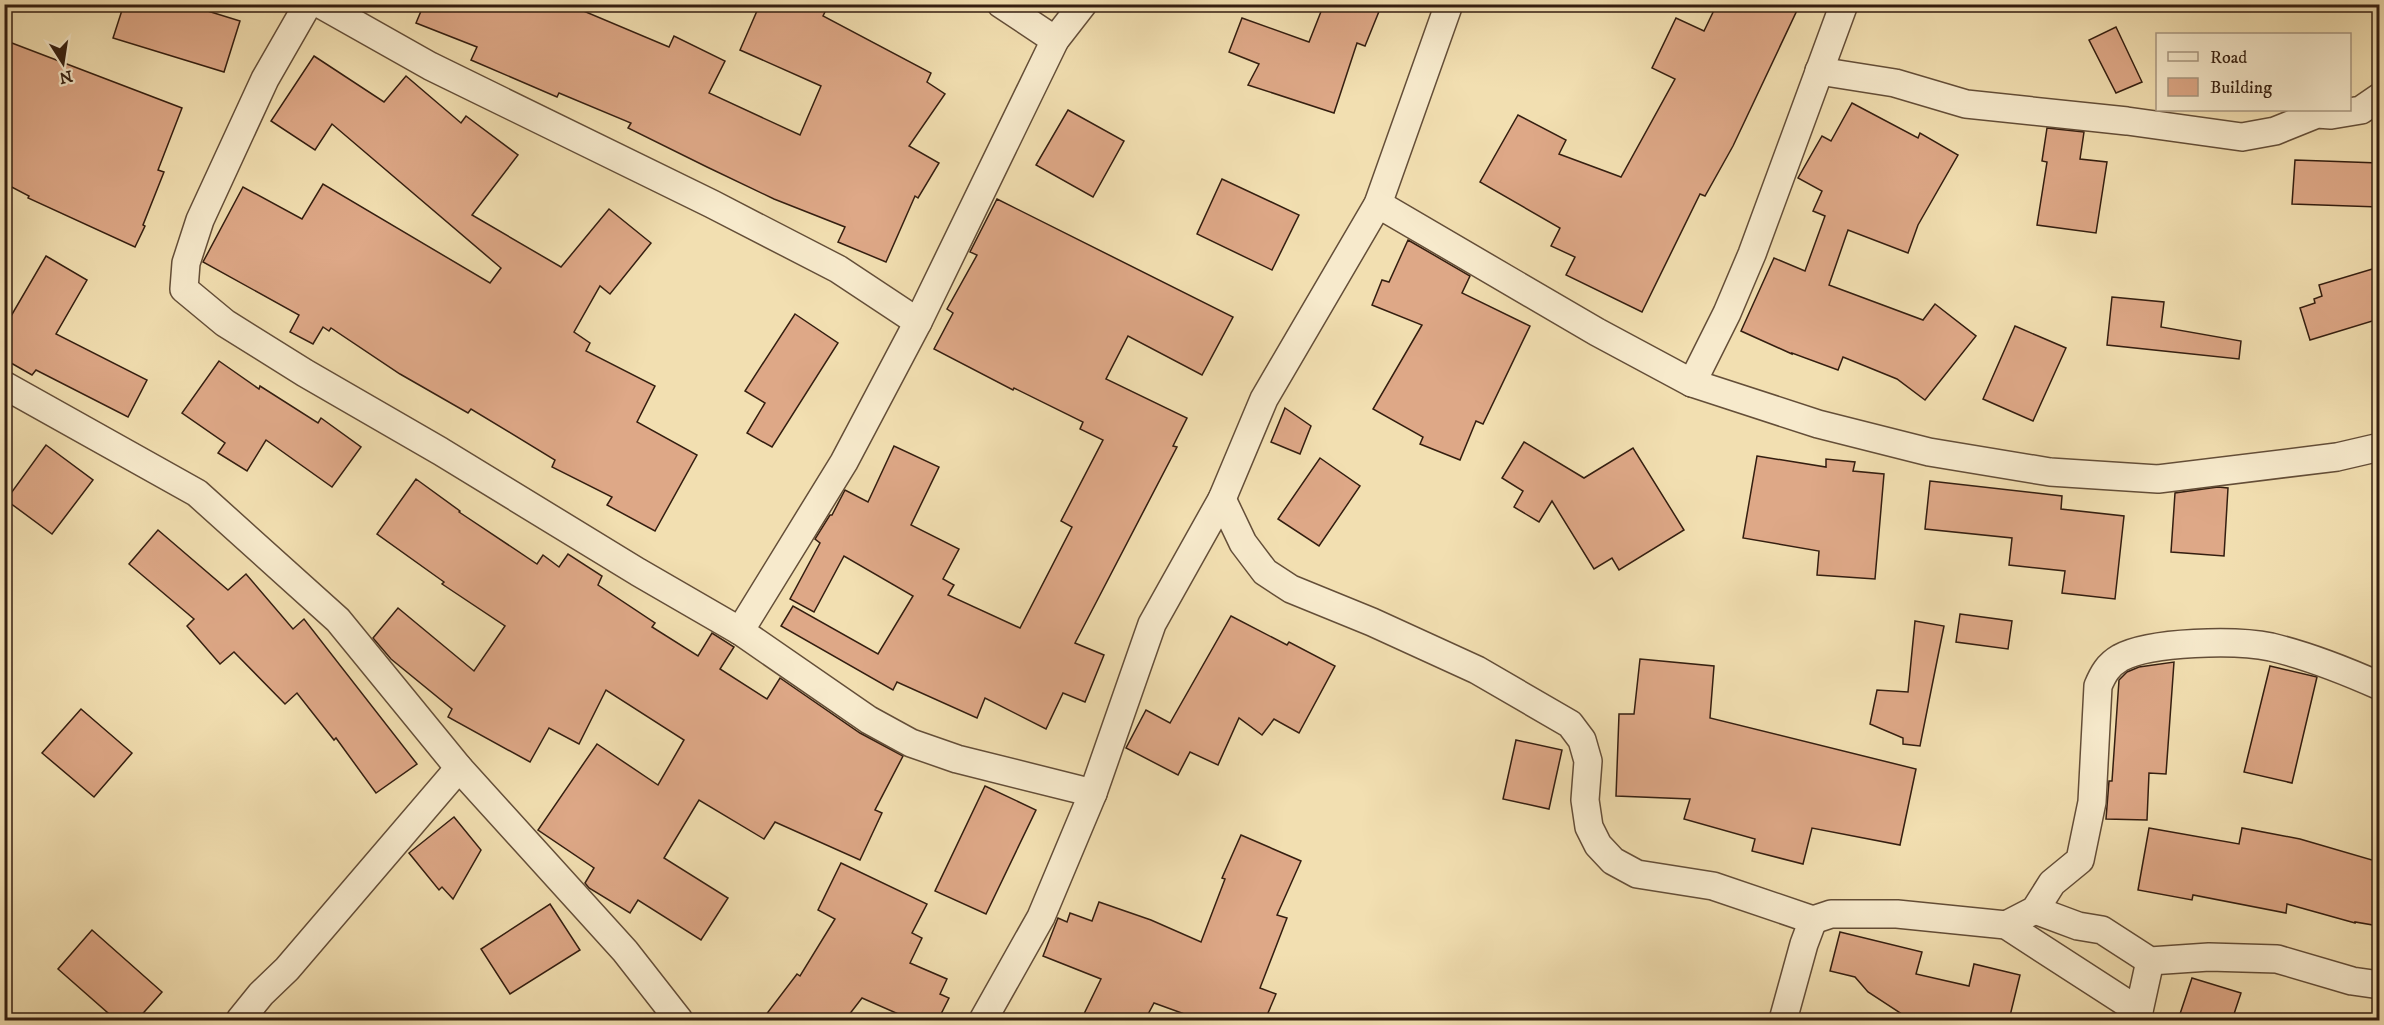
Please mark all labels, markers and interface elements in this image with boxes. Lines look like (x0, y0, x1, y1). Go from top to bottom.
north arrow (33, 33, 93, 93)
legend (2156, 33, 2351, 111)
text: Road (2210, 47, 2247, 69)
text: N (57, 66, 74, 88)
text: Building (2210, 77, 2272, 99)

